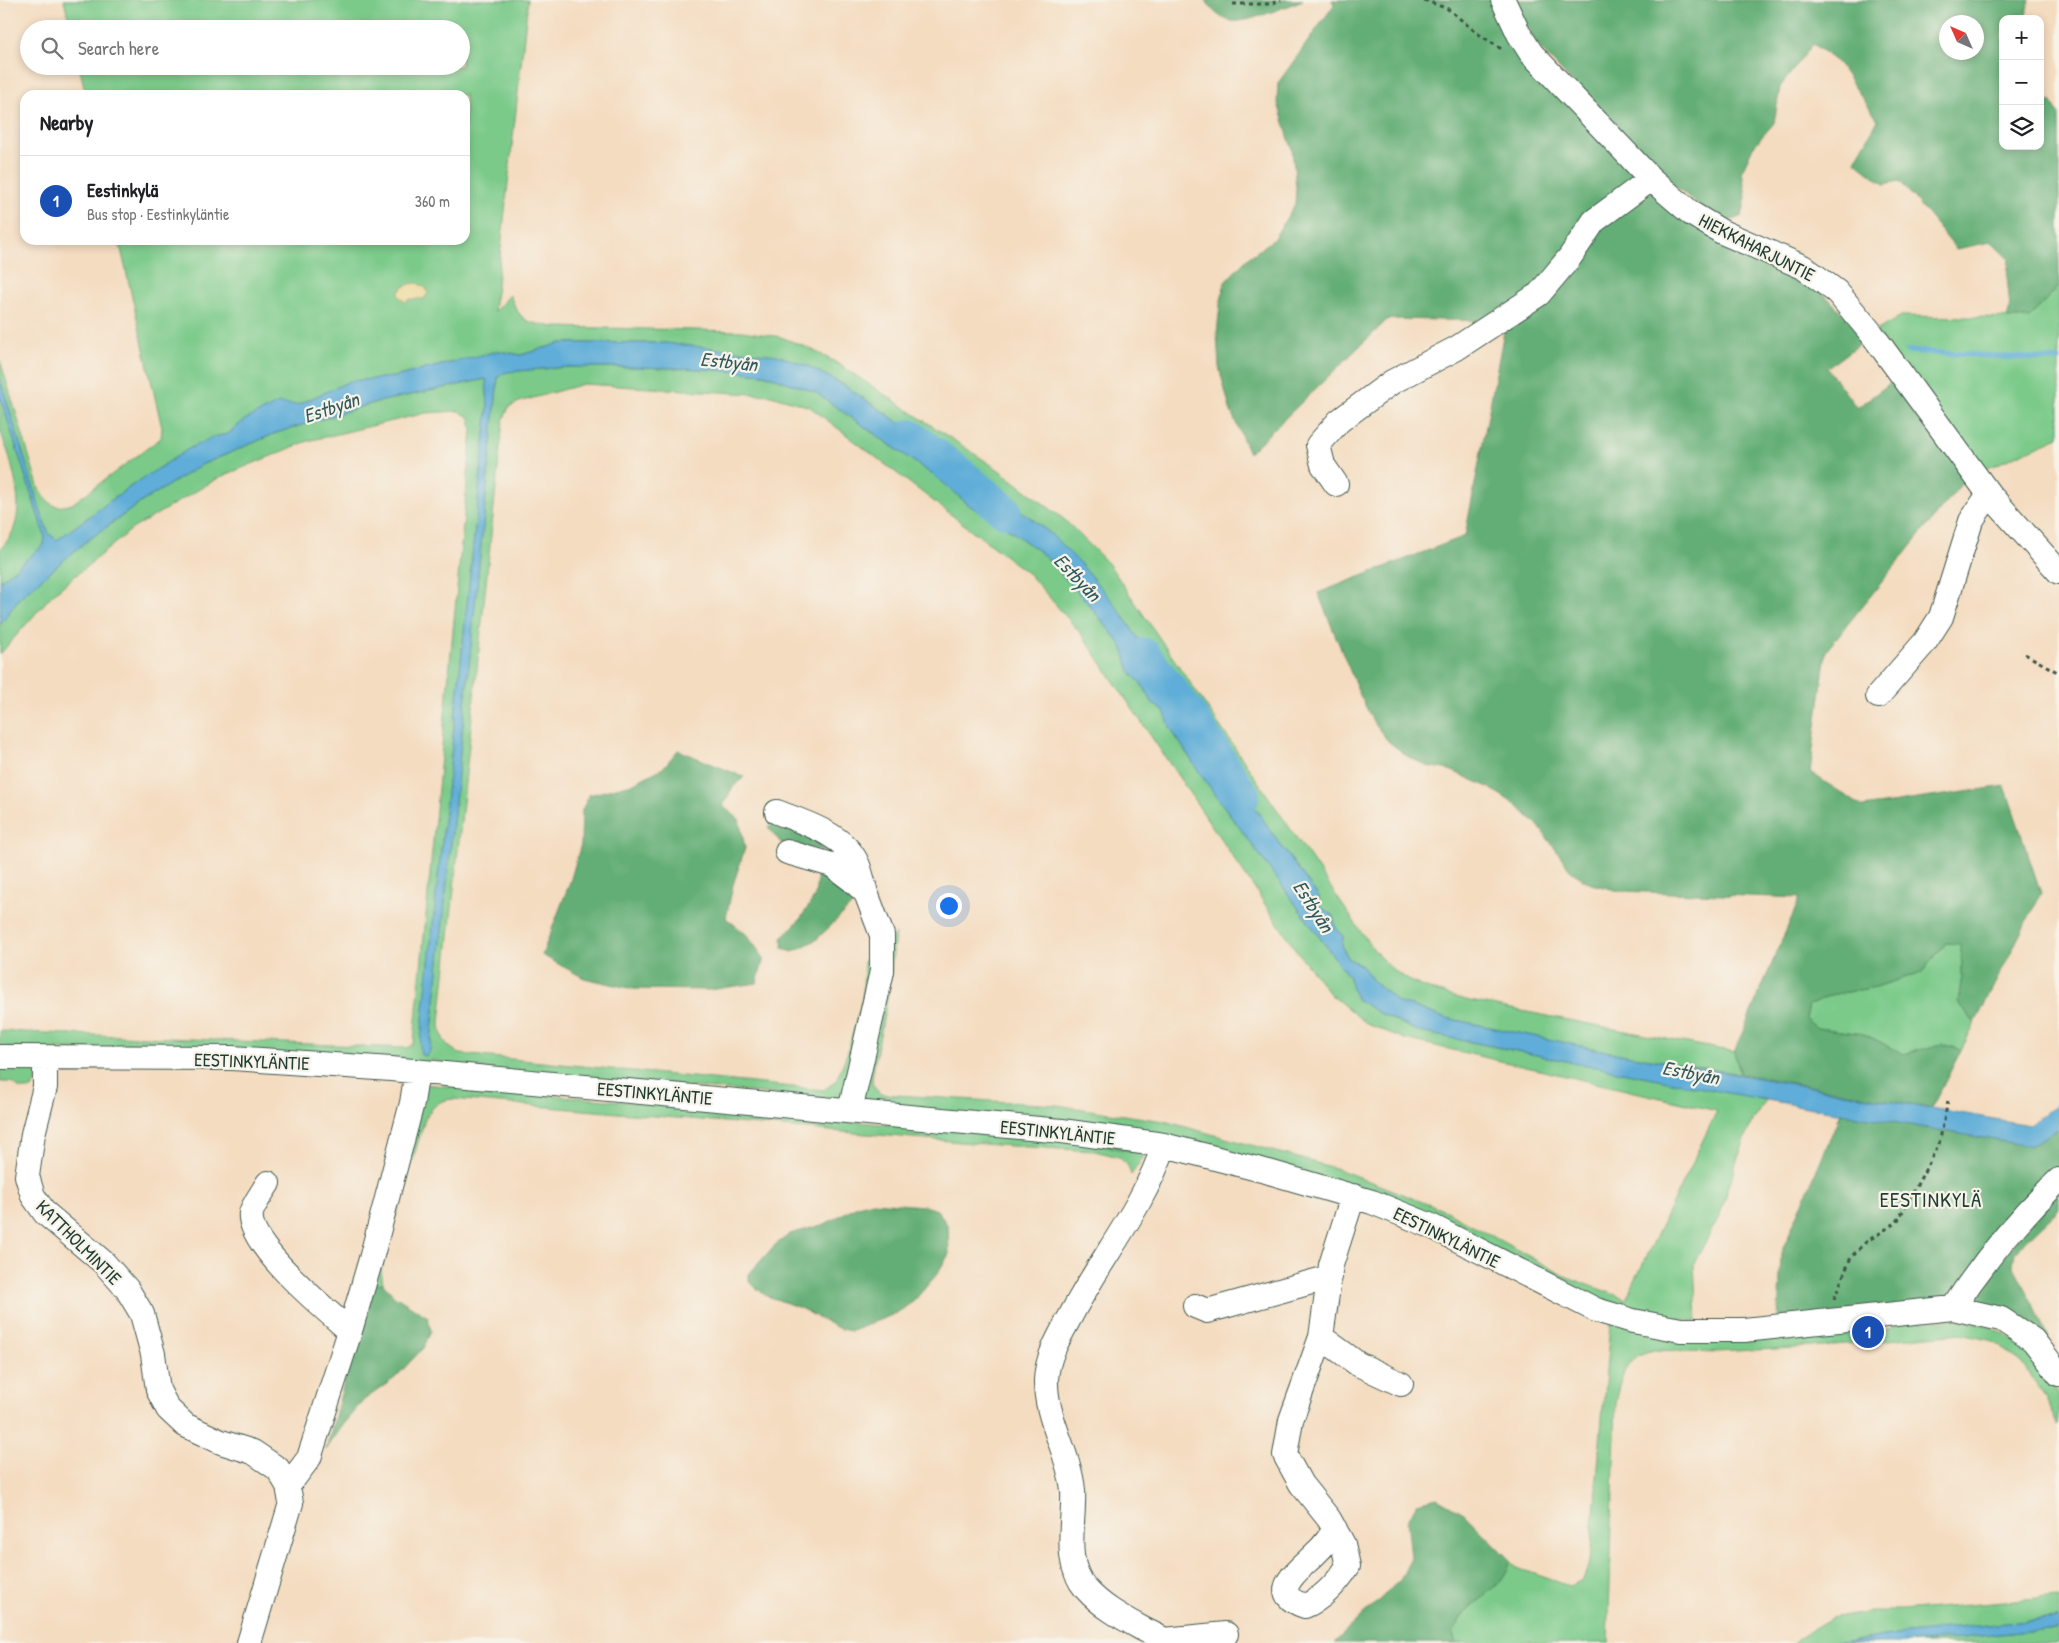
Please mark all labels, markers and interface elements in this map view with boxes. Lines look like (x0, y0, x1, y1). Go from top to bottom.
north arrow (1939, 15, 1984, 60)
map controls (1999, 15, 2044, 150)
button: + (1999, 15, 2044, 60)
search box (20, 20, 470, 75)
icon: search (38, 34, 66, 62)
text: Search here (78, 35, 159, 61)
button: − (1999, 60, 2044, 105)
button: layers (1999, 105, 2044, 150)
text: Nearby (40, 108, 93, 137)
text: Eestinkylä (87, 177, 158, 203)
text: 1 (53, 190, 59, 212)
text: 360 m (415, 190, 450, 212)
text: Bus stop · Eestinkyläntie (87, 203, 229, 225)
street label: HIEKKAHARJUNTIE (1694, 207, 1820, 288)
water label: Estbyån (699, 345, 761, 379)
water label: Estbyån (300, 384, 365, 430)
water label: Estbyån (1048, 547, 1109, 609)
water label: Estbyån (1286, 875, 1342, 939)
your location (936, 893, 962, 919)
street label: EESTINKYLÄNTIE (194, 1046, 311, 1076)
water label: Estbyån (1660, 1053, 1723, 1092)
street label: EESTINKYLÄNTIE (596, 1075, 714, 1111)
street label: EESTINKYLÄNTIE (999, 1113, 1117, 1151)
district label: EESTINKYLÄ (1880, 1185, 1982, 1214)
street label: KATTHOLMINTIE (31, 1194, 128, 1291)
street label: EESTINKYLÄNTIE (1389, 1200, 1505, 1274)
pin: 1 (1852, 1313, 1884, 1351)

